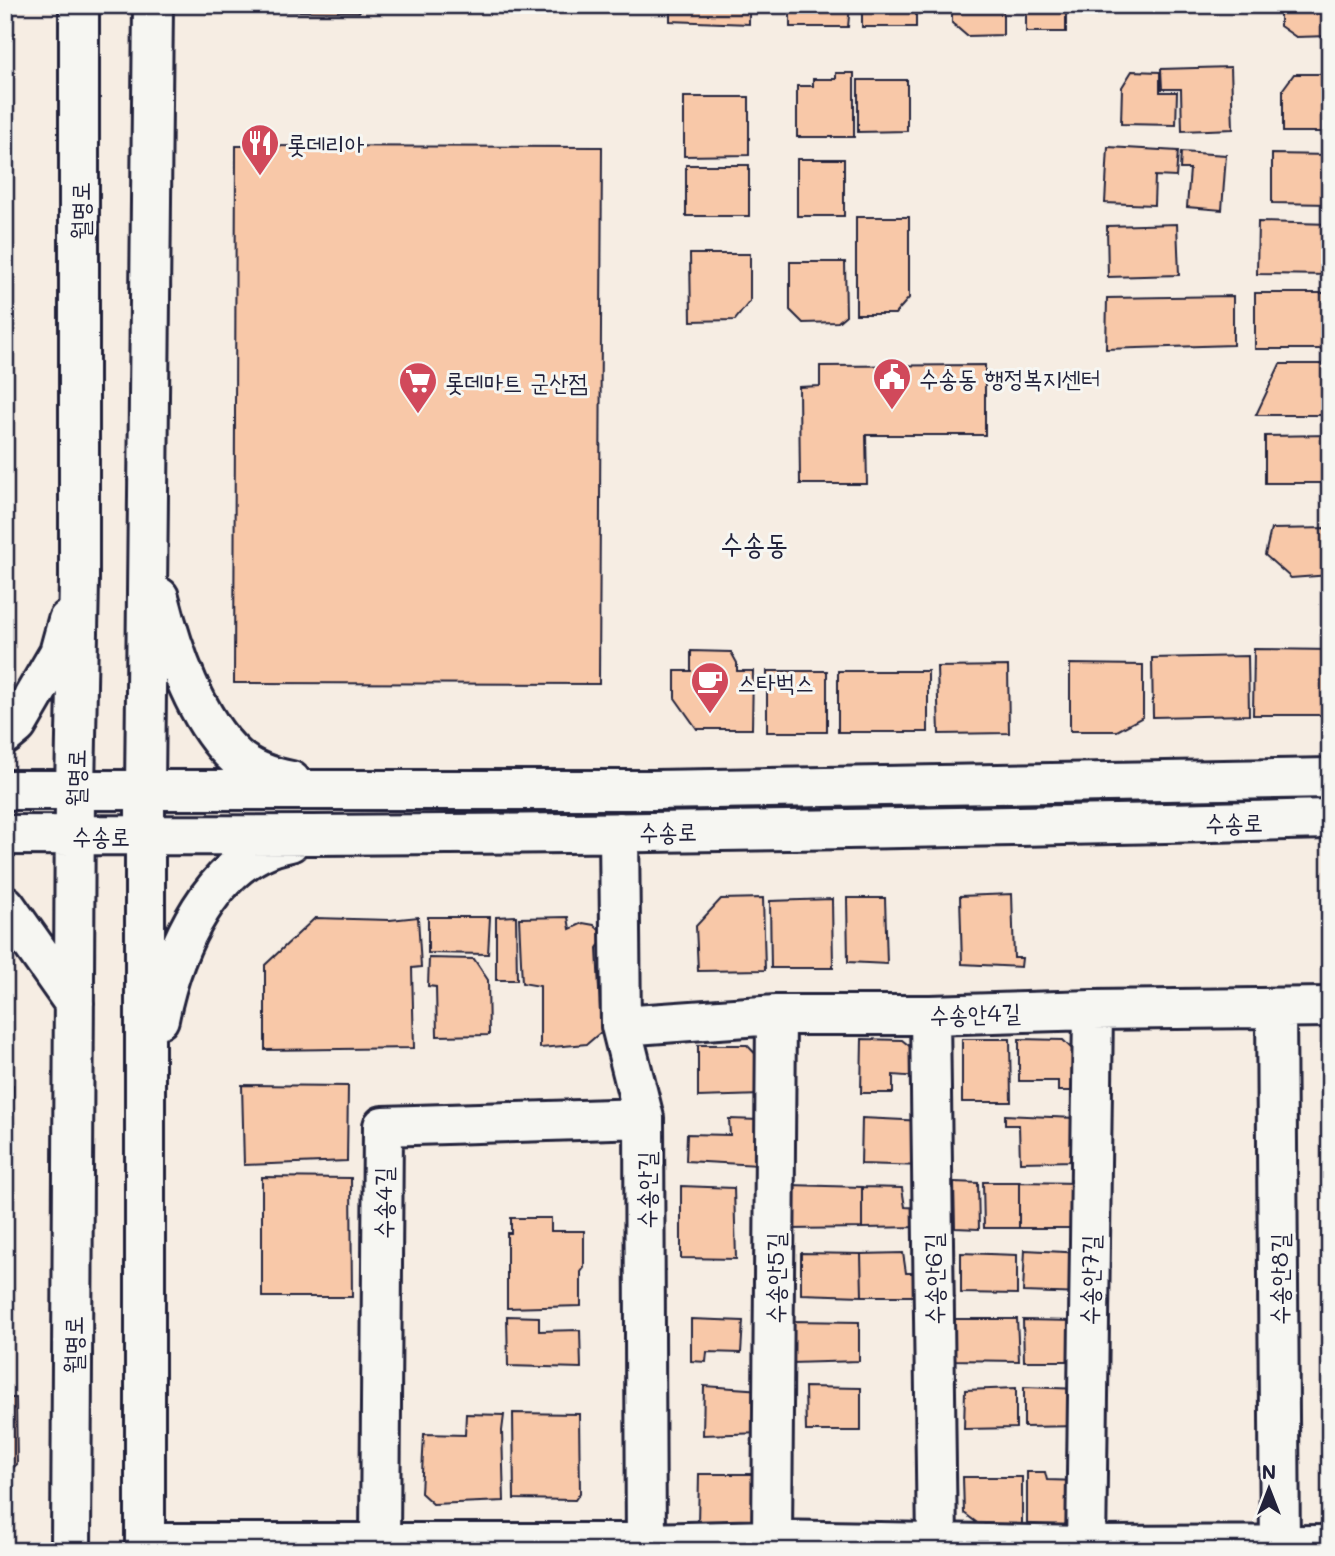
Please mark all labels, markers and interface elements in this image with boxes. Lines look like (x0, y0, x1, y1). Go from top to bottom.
restaurant icon: 롯데리아 (239, 122, 281, 177)
place label: 롯데리아 (287, 128, 364, 159)
street label: 월명로 (64, 182, 95, 240)
public building icon: 수송동 행정복지센터 (871, 356, 913, 411)
supermarket icon: 롯데마트 군산점 (397, 360, 439, 415)
place label: 수송동 행정복지센터 (919, 362, 1101, 393)
place label: 롯데마트 군산점 (445, 366, 588, 397)
district label: 수송동 (720, 525, 788, 561)
cafe icon: 스타벅스 (689, 660, 731, 715)
place label: 스타벅스 (737, 666, 814, 697)
street label: 월명로 (59, 749, 91, 807)
street label: 수송로 (1205, 806, 1263, 838)
street label: 수송로 (639, 815, 697, 847)
street label: 수송로 (72, 820, 130, 851)
street label: 수송안4길 (929, 996, 1021, 1030)
street label: 수송안길 (630, 1151, 661, 1229)
street label: 수송4길 (367, 1167, 398, 1239)
street label: 수송안5길 (759, 1232, 790, 1324)
street label: 수송안6길 (917, 1233, 949, 1325)
street label: 수송안8길 (1263, 1233, 1294, 1325)
street label: 수송안7길 (1073, 1234, 1105, 1326)
street label: 월명로 (57, 1316, 88, 1374)
north arrow (1234, 1454, 1304, 1524)
text: N (1262, 1459, 1276, 1484)

